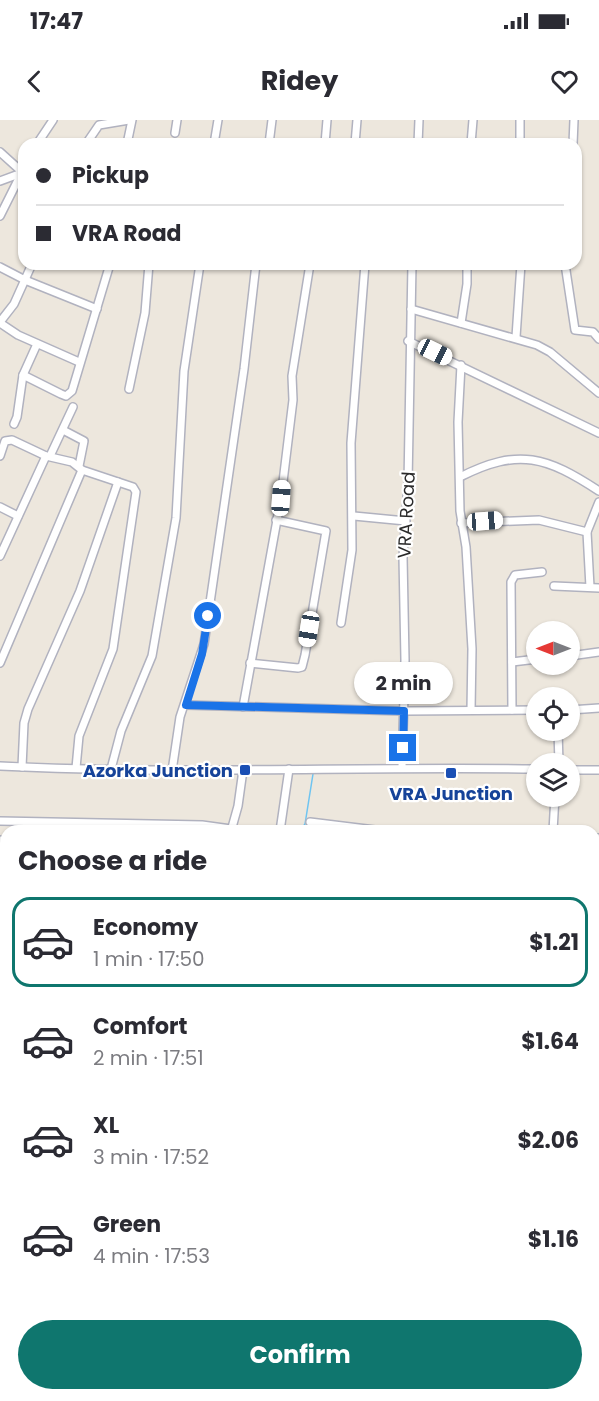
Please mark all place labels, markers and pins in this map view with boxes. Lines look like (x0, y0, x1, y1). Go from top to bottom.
place label: Azorka Junction (83, 758, 233, 783)
marker: Azorka Junction (238, 763, 252, 777)
marker: VRA Junction (444, 766, 458, 780)
place label: VRA Junction (389, 781, 513, 806)

